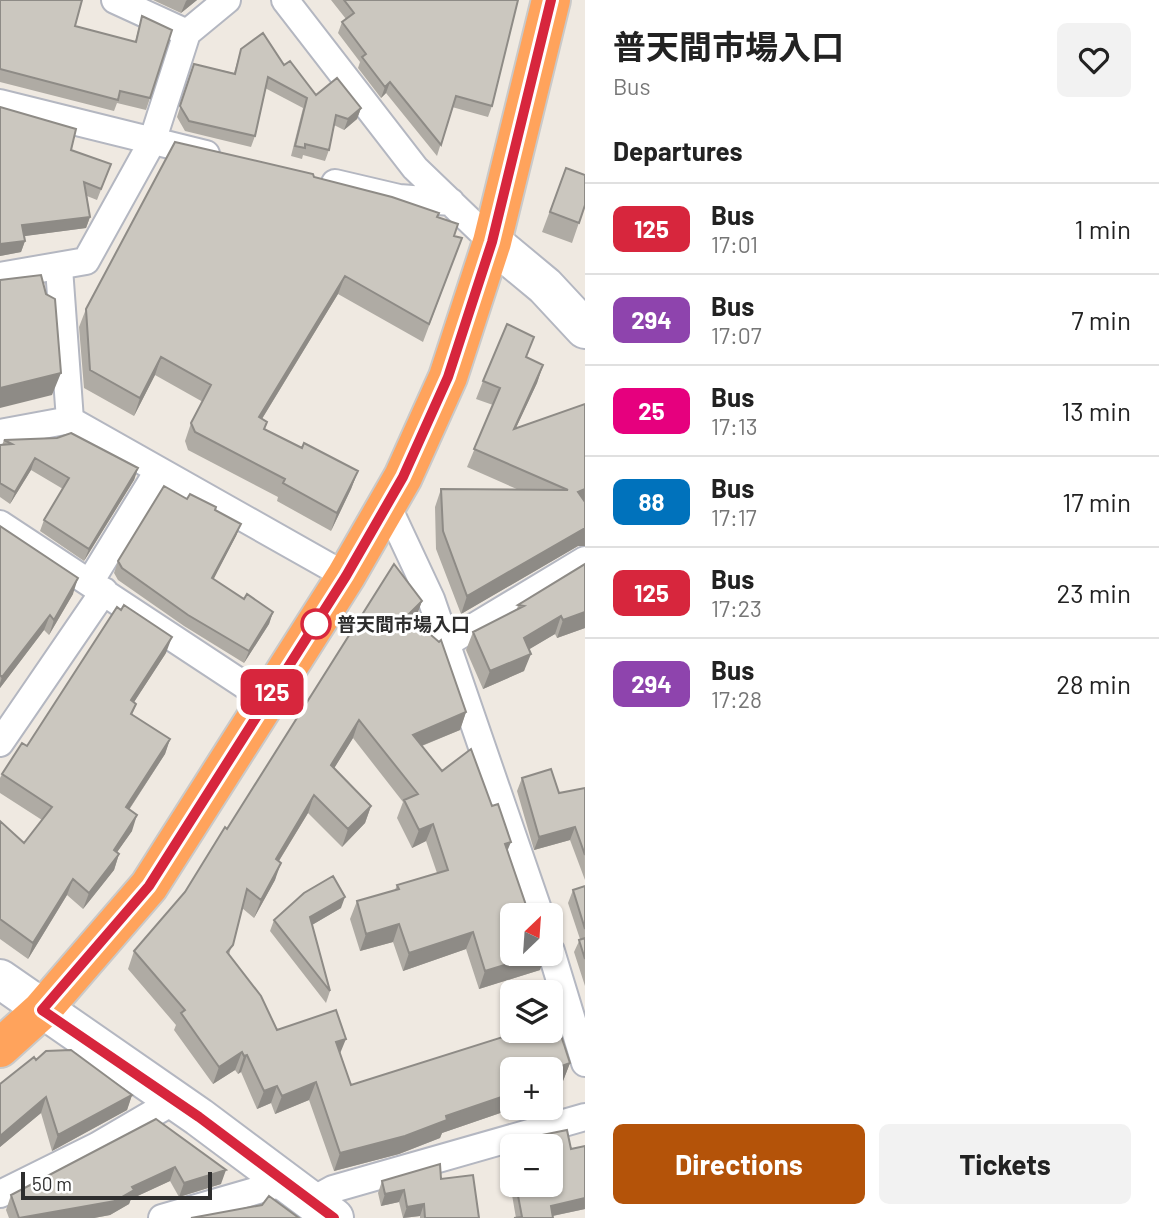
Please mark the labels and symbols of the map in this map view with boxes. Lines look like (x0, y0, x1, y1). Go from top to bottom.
marker: 普天間市場入口 (301, 609, 331, 639)
place label: 普天間市場入口 (337, 612, 470, 635)
line badge: 125 (232, 669, 312, 715)
north arrow (500, 903, 564, 966)
scale bar (21, 1169, 212, 1201)

